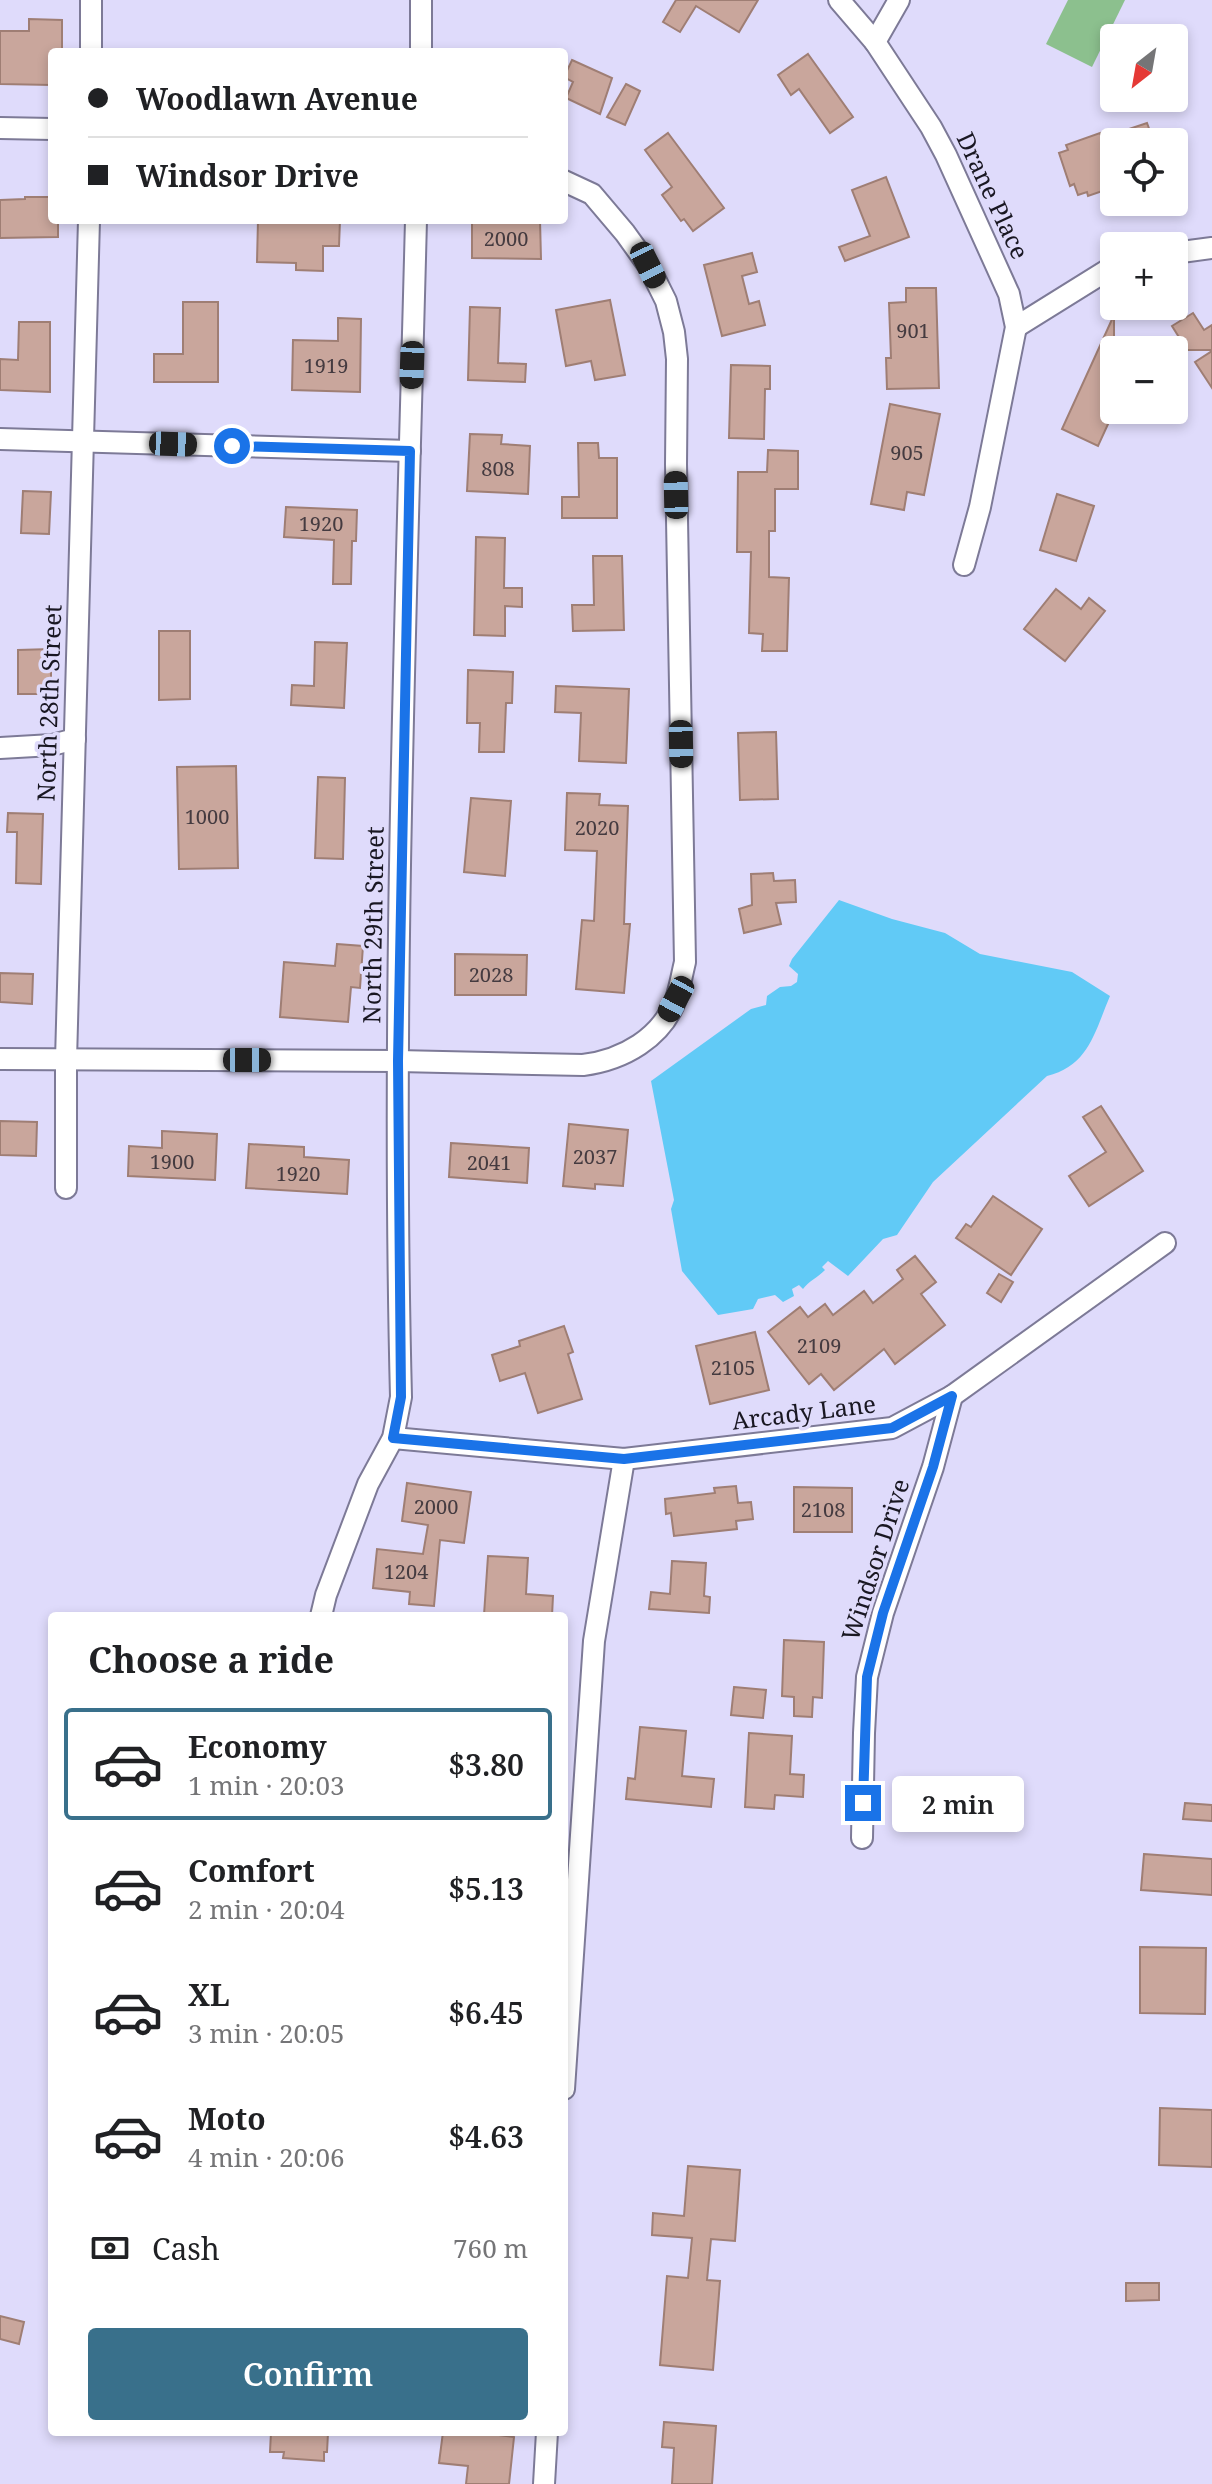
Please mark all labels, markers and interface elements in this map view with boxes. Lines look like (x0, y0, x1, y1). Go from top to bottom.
north arrow (1100, 24, 1188, 112)
map controls (1100, 24, 1188, 424)
text: Woodlawn Avenue (136, 78, 418, 119)
street label: Drane Place (950, 127, 1037, 264)
button: locate (1100, 128, 1188, 216)
text: Windsor Drive (136, 155, 359, 196)
house number: 2000 (484, 225, 528, 252)
button: + (1100, 232, 1188, 320)
car (627, 238, 669, 292)
house number: 901 (896, 317, 930, 344)
button: − (1100, 336, 1188, 424)
car (399, 341, 425, 389)
house number: 1919 (304, 352, 348, 379)
route start (214, 428, 250, 464)
car (149, 431, 197, 457)
house number: 905 (890, 439, 924, 466)
house number: 808 (481, 455, 515, 482)
car (664, 471, 688, 519)
house number: 1920 (299, 510, 343, 537)
street label: North 28th Street (29, 604, 68, 802)
car (669, 720, 693, 768)
house number: 1000 (185, 803, 229, 830)
house number: 2020 (575, 814, 619, 841)
street label: North 29th Street (354, 826, 391, 1024)
house number: 2028 (469, 961, 513, 988)
car (654, 972, 698, 1026)
car (223, 1048, 271, 1072)
house number: 2037 (573, 1143, 617, 1170)
house number: 1900 (150, 1148, 194, 1175)
house number: 2041 (467, 1149, 511, 1176)
house number: 1920 (276, 1160, 320, 1187)
house number: 2109 (797, 1332, 841, 1359)
house number: 2105 (711, 1354, 755, 1381)
street label: Arcady Lane (730, 1386, 878, 1437)
street label: Windsor Drive (833, 1474, 916, 1645)
house number: 2000 (414, 1493, 458, 1520)
house number: 2108 (801, 1496, 845, 1523)
house number: 1204 (384, 1558, 428, 1585)
text: Choose a ride (88, 1635, 334, 1684)
text: Economy (188, 1726, 327, 1767)
icon: car (92, 1728, 164, 1800)
text: $3.80 (448, 1744, 524, 1785)
text: 1 min · 20:03 (188, 1767, 345, 1803)
callout: 2 min (891, 1775, 1023, 1831)
route end (845, 1785, 881, 1821)
text: 2 min (922, 1786, 994, 1822)
text: Comfort (188, 1850, 315, 1891)
icon: car (92, 1852, 164, 1924)
text: $5.13 (448, 1868, 524, 1909)
text: 2 min · 20:04 (188, 1891, 345, 1927)
text: XL (188, 1974, 230, 2015)
icon: car (92, 1976, 164, 2048)
text: $6.45 (448, 1992, 524, 2033)
text: 3 min · 20:05 (188, 2015, 345, 2051)
text: Moto (188, 2098, 266, 2139)
icon: car (92, 2100, 164, 2172)
text: $4.63 (448, 2116, 524, 2157)
text: 4 min · 20:06 (188, 2139, 345, 2175)
icon: cash (88, 2226, 132, 2270)
text: Cash (152, 2228, 220, 2269)
text: 760 m (453, 2230, 528, 2266)
button: Confirm (88, 2328, 528, 2420)

